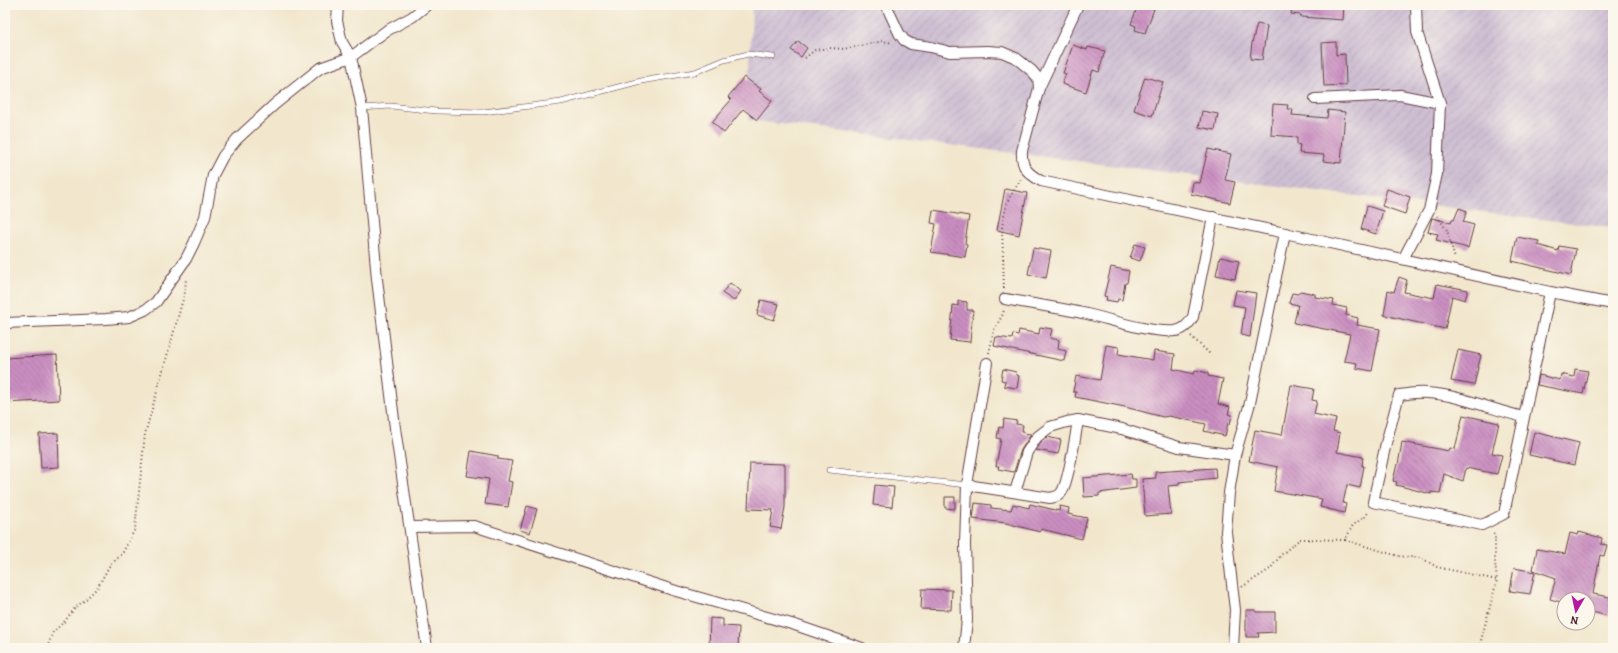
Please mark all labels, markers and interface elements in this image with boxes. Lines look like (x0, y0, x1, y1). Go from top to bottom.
north arrow (1556, 591, 1596, 631)
text: N (1569, 612, 1580, 628)

